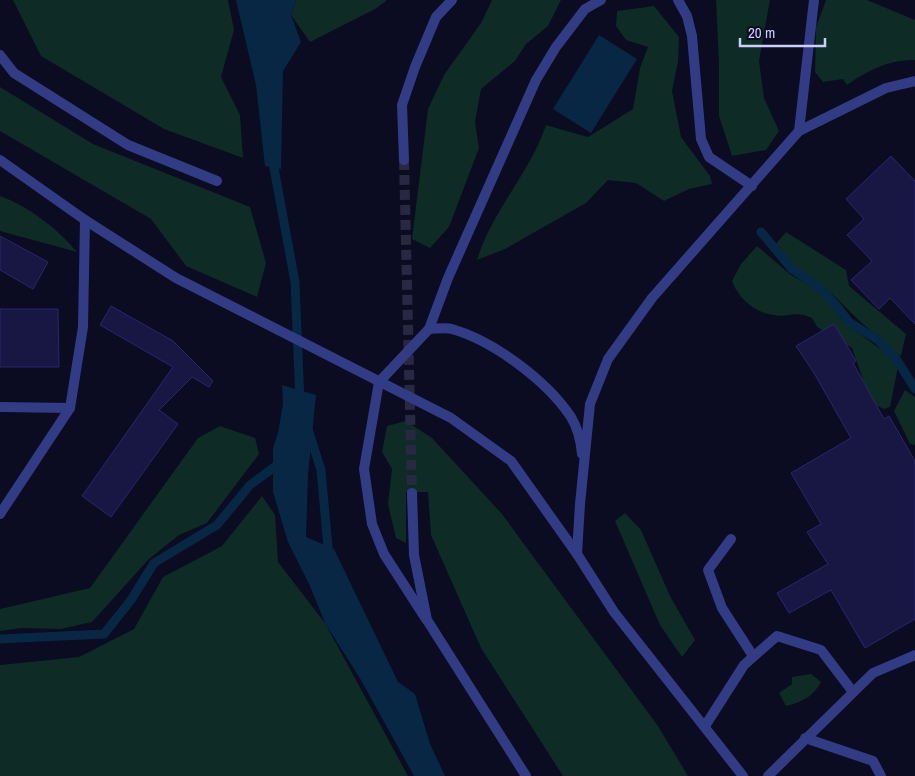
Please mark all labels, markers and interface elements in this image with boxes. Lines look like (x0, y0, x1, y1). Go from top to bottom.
scale bar (740, 15, 825, 47)
text: 20 m (748, 22, 775, 43)

